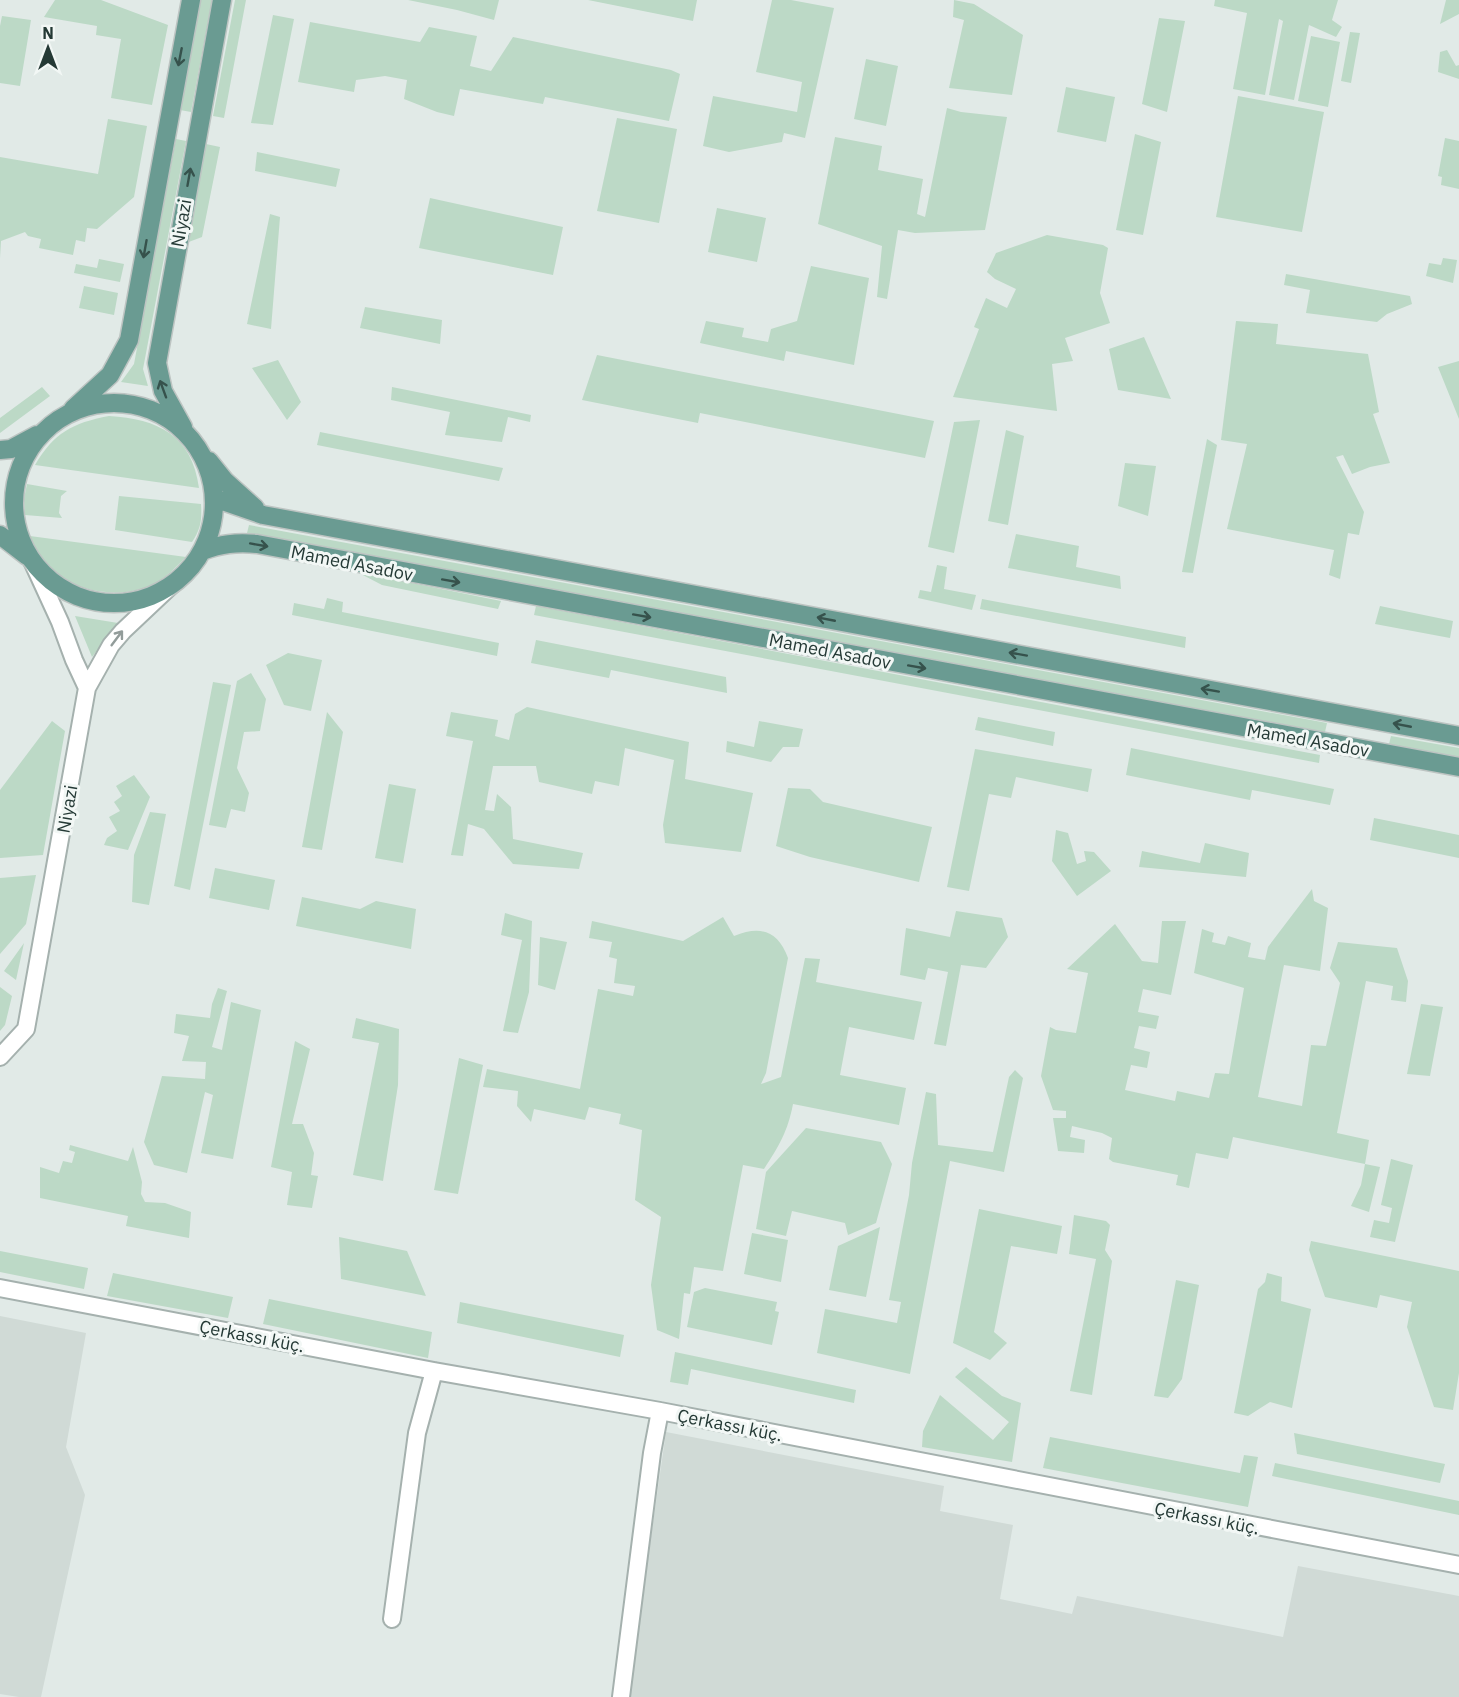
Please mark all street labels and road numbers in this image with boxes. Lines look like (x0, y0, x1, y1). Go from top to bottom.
street label: Niyazi (165, 197, 197, 249)
street label: Mamed Asadov (289, 540, 415, 586)
street label: Mamed Asadov (767, 628, 893, 674)
street label: Mamed Asadov (1245, 718, 1371, 762)
street label: Niyazi (51, 783, 83, 835)
street label: Çerkassı küç. (198, 1315, 306, 1357)
street label: Çerkassı küç. (676, 1404, 784, 1446)
street label: Çerkassı küç. (1153, 1497, 1261, 1539)

